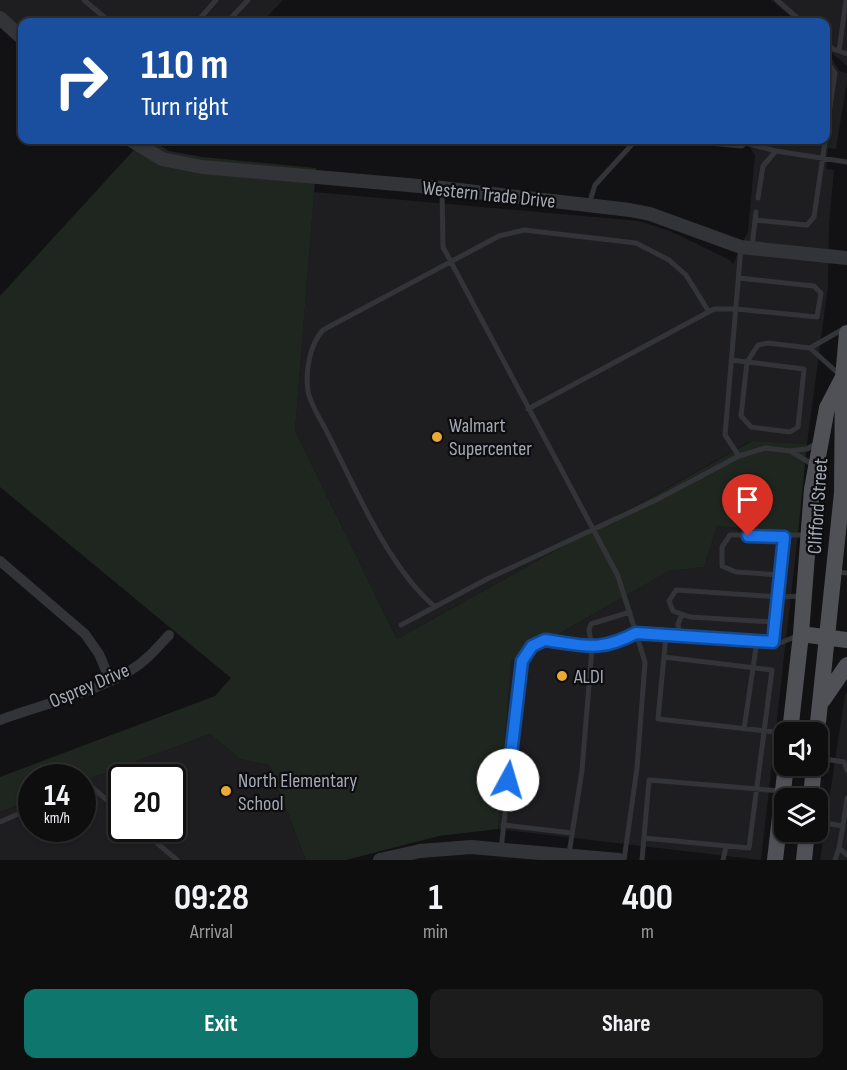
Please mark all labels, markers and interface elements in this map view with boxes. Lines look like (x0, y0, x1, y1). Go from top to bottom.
text: 110 m (141, 40, 228, 91)
icon: right (42, 42, 120, 120)
text: Turn right (141, 91, 228, 123)
street label: Western Trade Drive (421, 176, 557, 214)
place label: Walmart Supercenter (449, 414, 532, 461)
marker: Walmart Supercenter (430, 430, 444, 444)
street label: Clifford Street (803, 457, 833, 555)
pin (722, 474, 773, 536)
icon: arrive (731, 483, 764, 516)
street label: Osprey Drive (46, 658, 133, 713)
place label: ALDI (573, 665, 604, 689)
marker: ALDI (555, 669, 569, 683)
map controls (774, 722, 828, 842)
button: sound (774, 722, 828, 776)
position arrow (476, 748, 540, 812)
speed limit sign: 20 (108, 764, 186, 842)
place label: North Elementary School (238, 769, 357, 816)
text: 14 (44, 778, 70, 814)
marker: North Elementary School (219, 784, 233, 798)
button: layers (774, 788, 828, 842)
text: km/h (44, 809, 70, 828)
text: 09:28 (174, 877, 249, 920)
text: 1 (428, 877, 443, 920)
text: 400 (622, 877, 673, 920)
text: Arrival (190, 920, 233, 944)
text: min (423, 920, 448, 944)
text: m (641, 920, 654, 944)
button: Exit (24, 989, 418, 1058)
button: Share (430, 989, 823, 1058)

